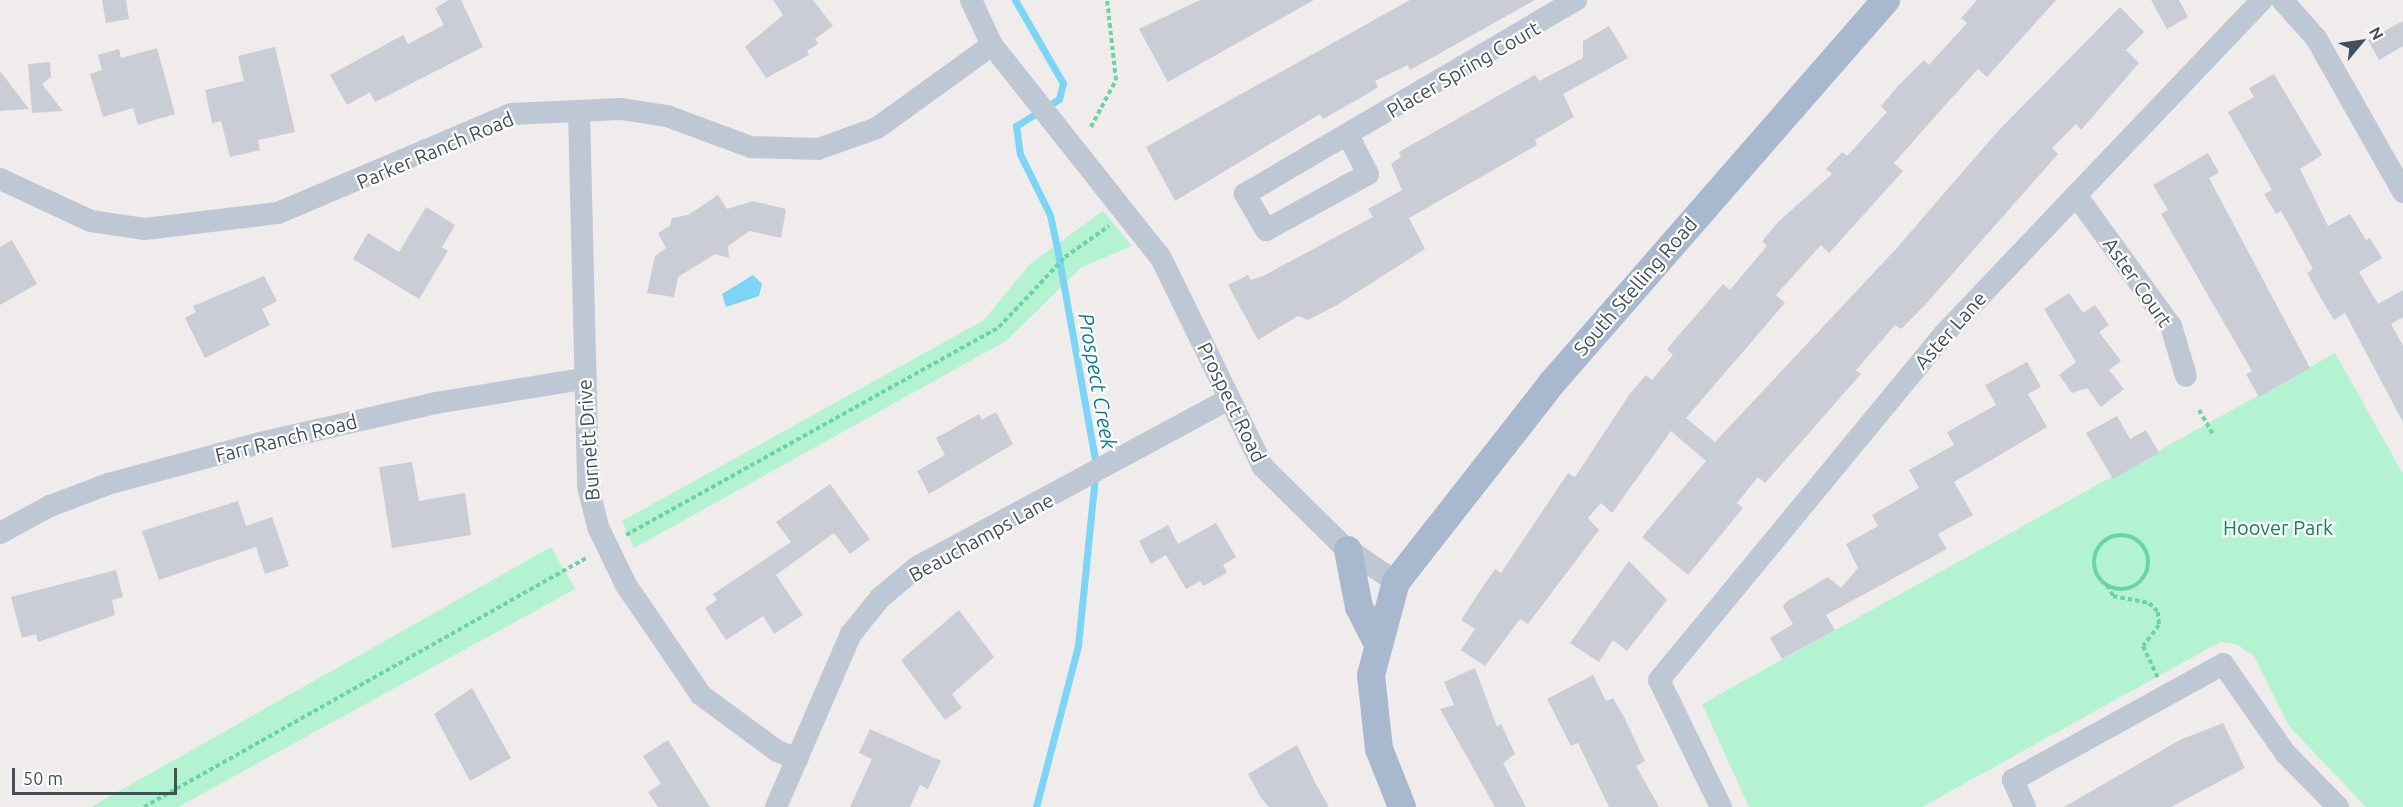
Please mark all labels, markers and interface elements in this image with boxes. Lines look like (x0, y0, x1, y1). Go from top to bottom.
north arrow (2331, 12, 2391, 72)
street label: Placer Spring Court (1382, 15, 1544, 123)
text: N (2366, 24, 2388, 43)
street label: Parker Ranch Road (353, 106, 517, 194)
street label: South Stelling Road (1568, 212, 1702, 360)
street label: Aster Court (2098, 233, 2178, 331)
street label: Aster Lane (1909, 286, 1991, 374)
water label: Prospect Creek (1074, 311, 1122, 451)
street label: Prospect Road (1193, 338, 1271, 466)
street label: Burnett Drive (572, 378, 604, 502)
street label: Farr Ranch Road (213, 409, 359, 467)
street label: Beauchamps Lane (905, 487, 1057, 587)
park label: Hoover Park (2223, 515, 2333, 539)
scale bar (15, 756, 180, 794)
text: 50 m (23, 768, 63, 788)

